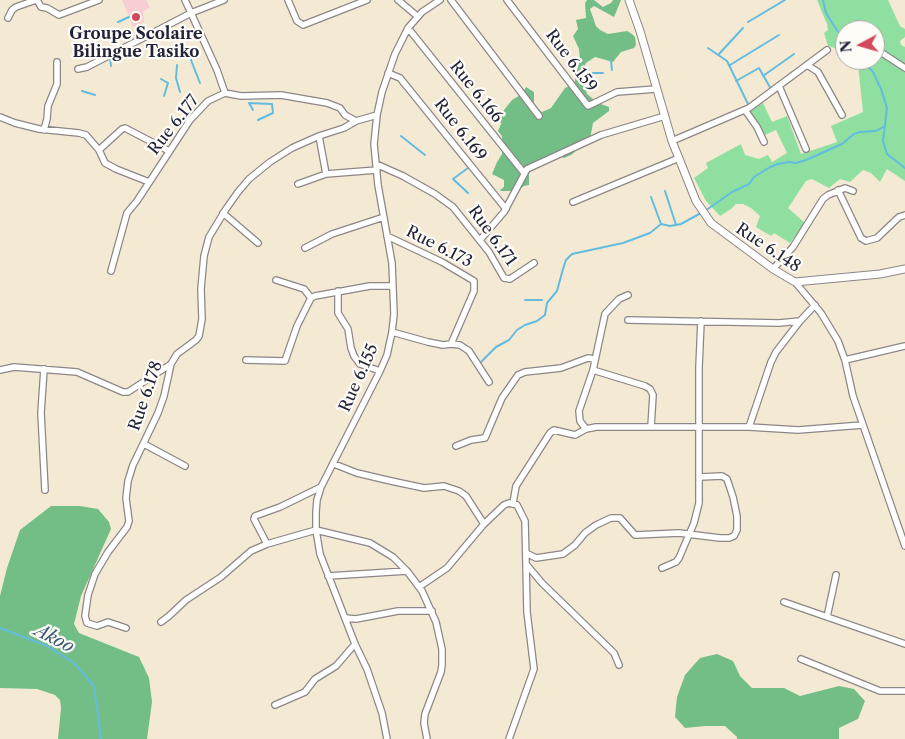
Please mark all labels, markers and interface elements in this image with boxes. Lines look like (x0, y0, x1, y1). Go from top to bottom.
marker: Groupe Scolaire Bilingue Tasiko (130, 11, 142, 23)
north arrow (835, 20, 885, 70)
place label: Groupe Scolaire Bilingue Tasiko (69, 24, 203, 62)
street label: Rue 6.159 (541, 26, 601, 96)
text: N (836, 39, 856, 53)
street label: Rue 6.166 (445, 57, 507, 127)
street label: Rue 6.177 (145, 91, 203, 159)
street label: Rue 6.169 (430, 95, 490, 165)
street label: Rue 6.171 (464, 202, 520, 270)
street label: Rue 6.148 (732, 219, 804, 277)
street label: Rue 6.173 (403, 222, 475, 272)
street label: Rue 6.155 (335, 341, 383, 415)
street label: Rue 6.178 (125, 359, 167, 433)
water label: Akoo (31, 620, 77, 658)

